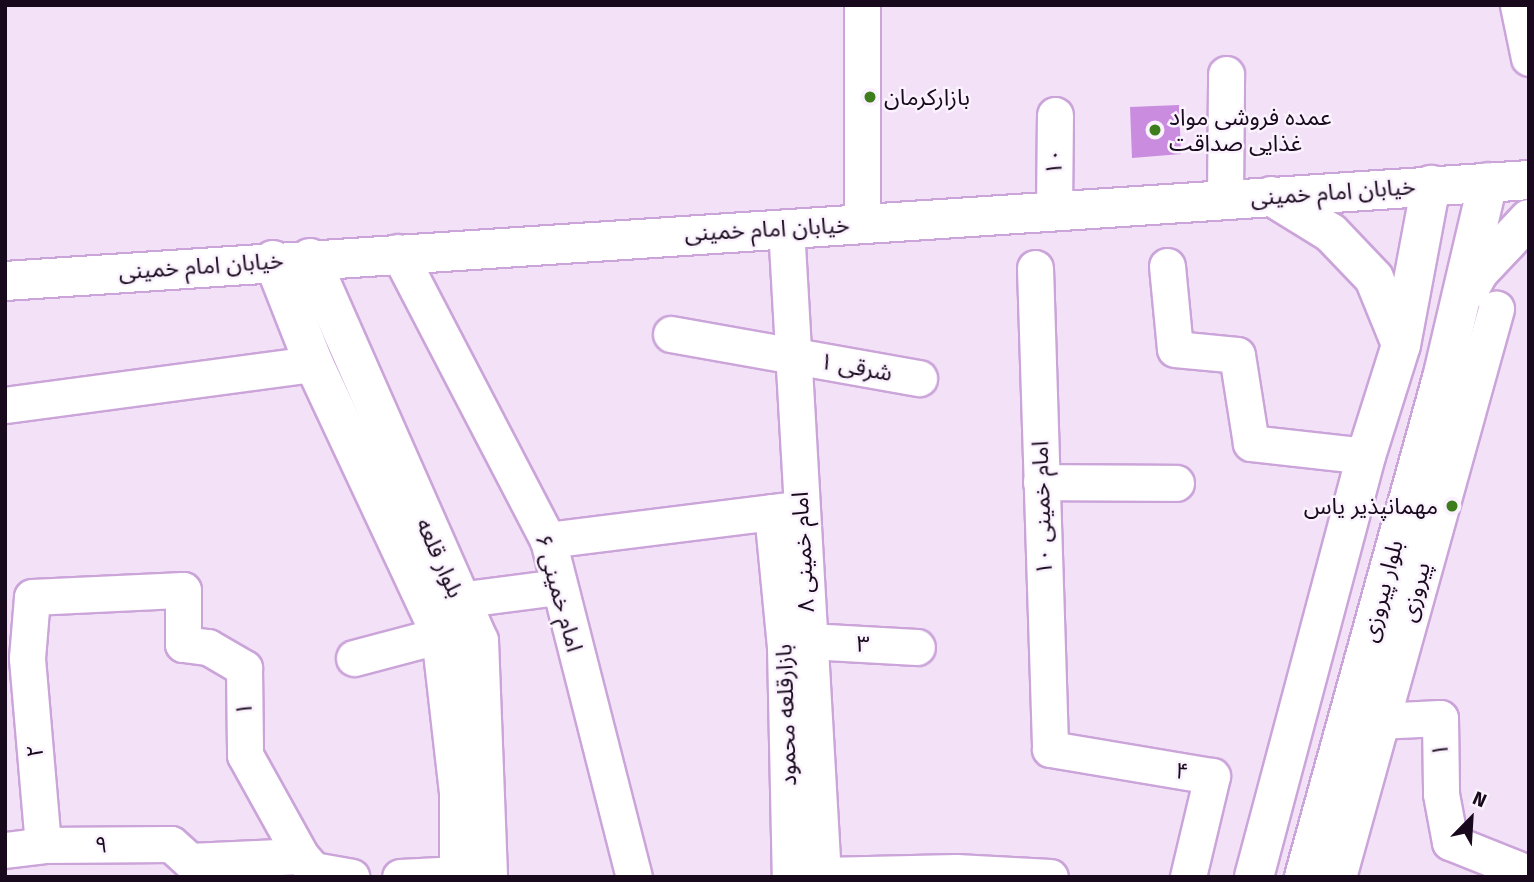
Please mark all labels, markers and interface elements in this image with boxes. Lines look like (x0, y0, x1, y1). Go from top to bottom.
place label: بازارکرمان (884, 83, 970, 111)
marker: بازارکرمان (862, 89, 878, 105)
place label: عمده فروشی مواد غذایی صداقت (1169, 103, 1332, 157)
marker: عمده فروشی مواد غذایی صداقت (1147, 122, 1163, 138)
street label: ۱۰ (1040, 149, 1068, 175)
street label: خیابان امام خمینی (1250, 172, 1416, 212)
street label: خیابان امام خمینی (684, 211, 850, 247)
street label: خیابان امام خمینی (118, 246, 284, 286)
street label: ۱ شرقی (818, 347, 894, 387)
street label: امام خمینی ۱۰ (1026, 441, 1058, 575)
street label: امام خمینی ۸ (786, 491, 820, 613)
place label: مهمانپذیر یاس (1304, 492, 1438, 520)
marker: مهمانپذیر یاس (1444, 498, 1460, 514)
street label: بلوار قلعه (410, 514, 470, 602)
street label: امام خمینی ۶ (529, 531, 589, 655)
street label: بلوار پیروزی (1355, 537, 1409, 645)
street label: پیروزی (1394, 559, 1436, 625)
street label: ۳ (856, 630, 870, 658)
street label: بازارقلعه محمود (770, 643, 802, 787)
street label: ۱ (230, 702, 258, 716)
street label: ۲ (21, 743, 49, 759)
street label: ۱ (1426, 743, 1454, 757)
street label: ۴ (1173, 756, 1191, 786)
north arrow (1436, 784, 1506, 854)
text: N (1469, 786, 1490, 812)
street label: ۹ (94, 830, 108, 858)

